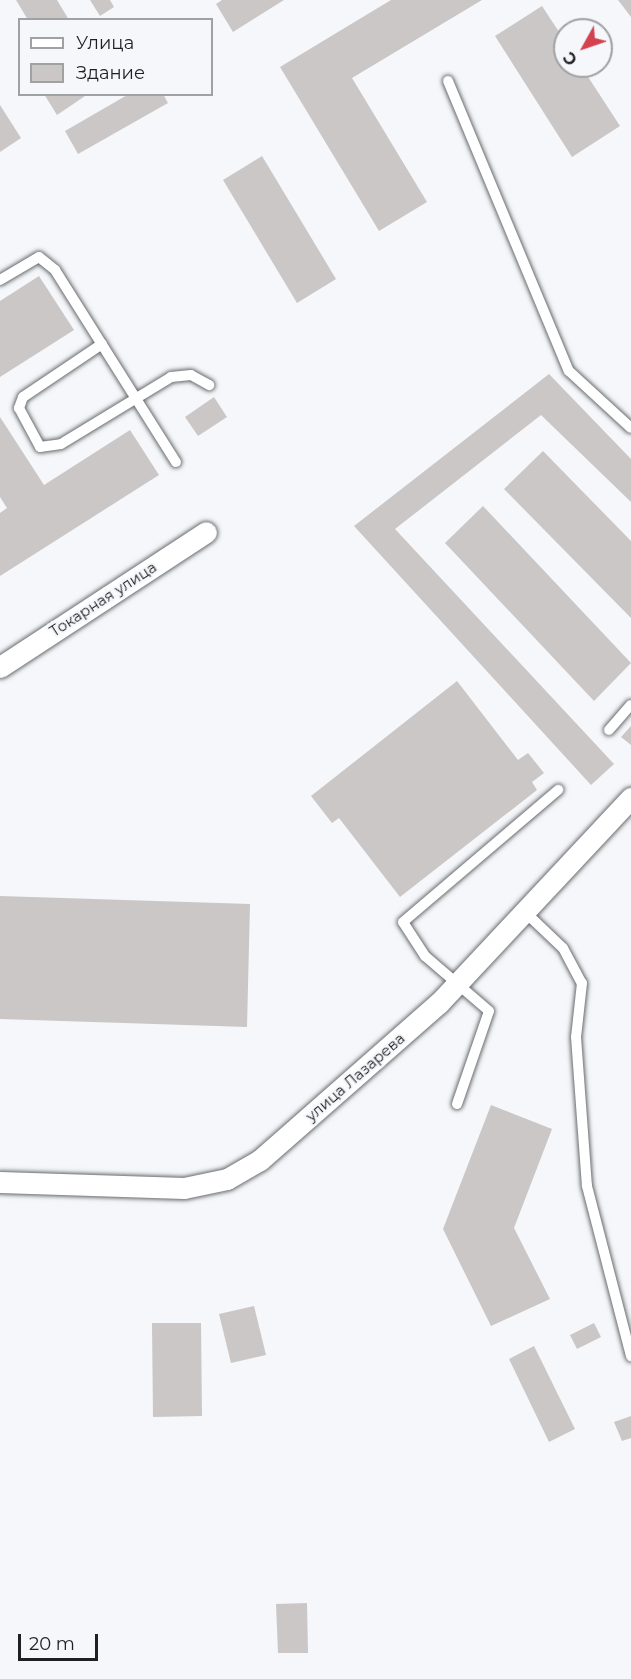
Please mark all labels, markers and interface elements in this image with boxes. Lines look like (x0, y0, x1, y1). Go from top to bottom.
legend (18, 18, 213, 96)
north arrow (553, 18, 613, 78)
text: Улица (76, 32, 134, 54)
text: С (559, 48, 581, 69)
text: Здание (76, 62, 145, 84)
street label: Токарная улица (46, 558, 160, 640)
street label: улица Лазарева (302, 1029, 408, 1125)
scale bar (21, 1622, 100, 1660)
text: 20 m (29, 1633, 75, 1655)

